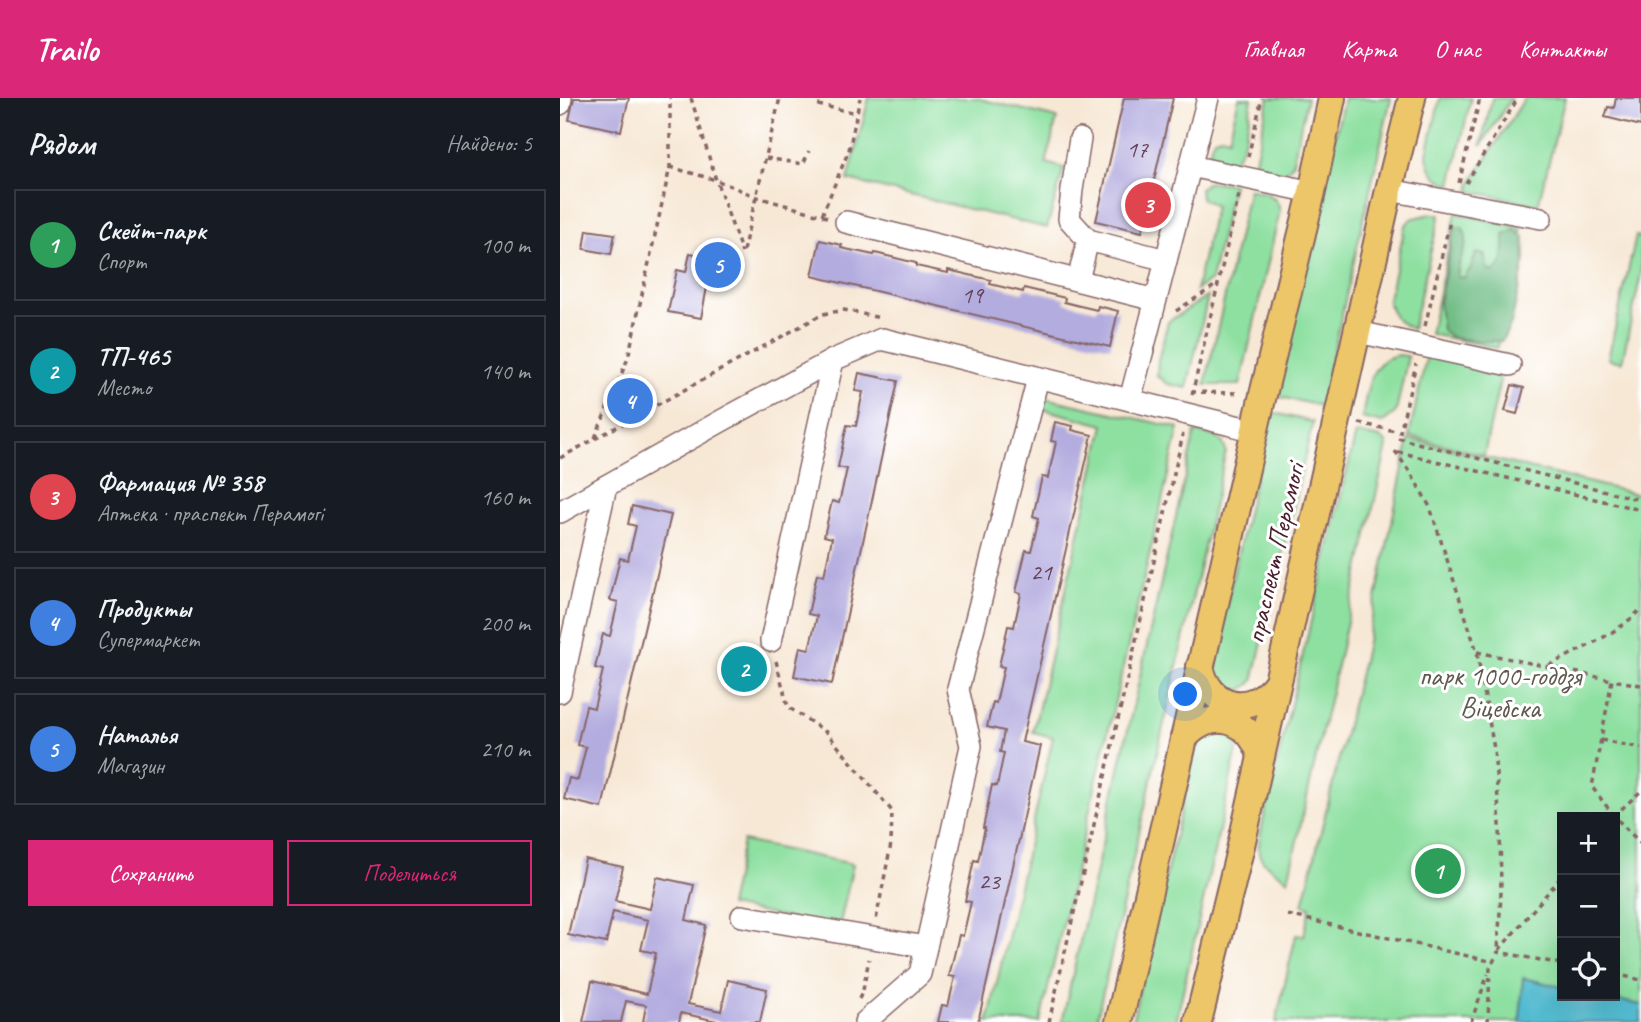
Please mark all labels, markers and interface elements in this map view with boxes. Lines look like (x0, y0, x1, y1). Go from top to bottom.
text: Trailo (35, 28, 98, 70)
text: Главная (1243, 34, 1304, 64)
text: Карта (1342, 34, 1396, 64)
text: О нас (1434, 34, 1481, 64)
text: Контакты (1519, 34, 1606, 64)
text: Рядом (28, 125, 95, 163)
text: Найдено: 5 (446, 129, 532, 158)
house number: 17 (1126, 134, 1149, 164)
pin: 3 (1125, 179, 1171, 231)
text: Скейт-парк (97, 214, 206, 247)
text: 1 (48, 231, 58, 260)
text: 100 m (481, 231, 530, 260)
pin: 5 (695, 239, 741, 291)
text: Спорт (97, 247, 147, 276)
house number: 19 (961, 280, 985, 310)
text: ТП-465 (97, 340, 170, 373)
text: 2 (48, 357, 58, 386)
text: 140 m (481, 357, 530, 386)
text: Место (97, 373, 151, 402)
pin: 4 (607, 375, 653, 427)
street label: праспект Перамогі (1237, 456, 1313, 647)
text: Фармация № 358 (97, 466, 263, 499)
text: 3 (48, 483, 58, 512)
text: 160 m (481, 483, 530, 512)
text: Аптека · праспект Перамогі (97, 499, 323, 528)
house number: 21 (1030, 557, 1053, 587)
text: Продукты (97, 592, 191, 625)
text: 4 (48, 609, 58, 638)
text: 200 m (481, 609, 530, 638)
text: Супермаркет (97, 625, 200, 654)
pin: 2 (721, 643, 767, 695)
park label: парк 1000-годдзя Віцебска (1419, 658, 1583, 725)
your location (1168, 677, 1202, 711)
text: Наталья (97, 718, 177, 751)
text: 5 (48, 735, 58, 764)
text: 210 m (481, 735, 530, 764)
text: Магазин (97, 751, 164, 780)
map controls (1557, 812, 1620, 1001)
button: + (1557, 812, 1620, 875)
button: Сохранить (28, 840, 273, 906)
button: Поделиться (287, 840, 532, 906)
pin: 1 (1415, 845, 1461, 897)
house number: 23 (978, 866, 1002, 896)
button: − (1557, 875, 1620, 938)
button: locate (1557, 938, 1620, 1001)

